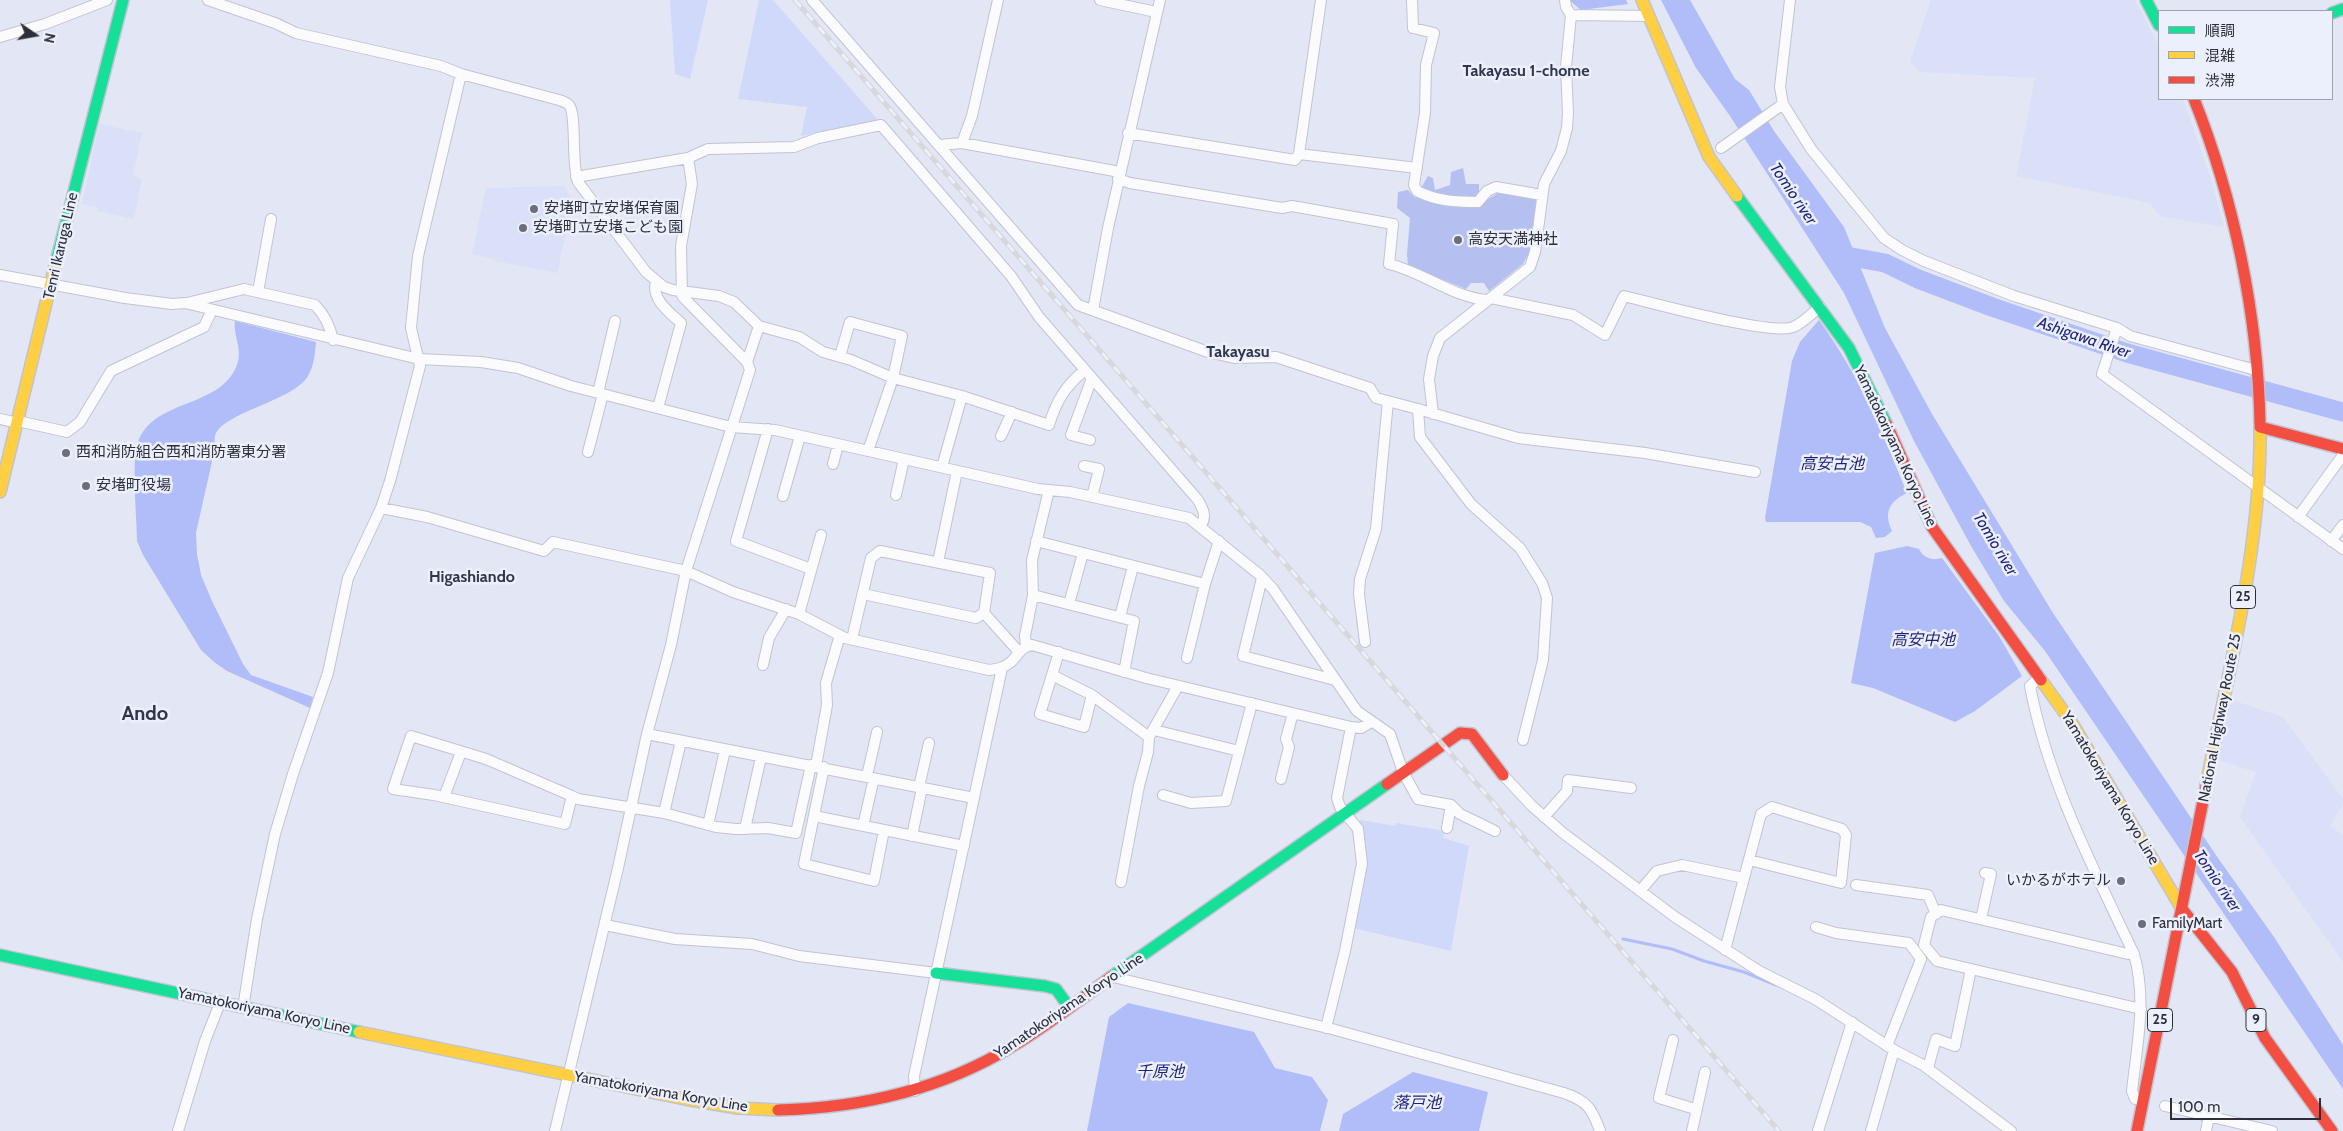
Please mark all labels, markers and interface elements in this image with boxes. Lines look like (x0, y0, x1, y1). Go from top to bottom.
north arrow (10, 10, 60, 60)
legend (2158, 10, 2333, 100)
text: 順調 (2205, 22, 2235, 40)
text: N (40, 31, 60, 45)
text: 混雑 (2205, 47, 2235, 65)
district label: Takayasu 1-chome (1463, 61, 1589, 81)
text: 渋滞 (2205, 72, 2235, 90)
water label: Tomio river (1765, 159, 1821, 229)
street label: Tenri Ikaruga Line (40, 191, 82, 301)
place label: 安堵町立安堵保育園 (544, 200, 679, 218)
marker: 安堵町立安堵保育園 (528, 203, 540, 215)
place label: 安堵町立安堵こども園 (533, 219, 683, 237)
marker: 安堵町立安堵こども園 (517, 222, 529, 234)
place label: 高安天満神社 (1468, 231, 1558, 249)
marker: 高安天満神社 (1452, 234, 1464, 246)
water label: Ashigawa River (2035, 313, 2133, 363)
district label: Takayasu (1206, 342, 1270, 362)
street label: Yamatokoriyama Koryo Line (1850, 362, 1940, 530)
place label: 西和消防組合西和消防署東分署 (76, 444, 286, 462)
marker: 西和消防組合西和消防署東分署 (60, 447, 72, 459)
water label: 高安古池 (1800, 454, 1864, 474)
place label: 安堵町役場 (96, 477, 171, 495)
marker: 安堵町役場 (80, 480, 92, 492)
water label: Tomio river (1969, 509, 2021, 579)
district label: Higashiando (429, 567, 515, 587)
road number: 25 (2230, 586, 2256, 608)
water label: 高安中池 (1891, 630, 1955, 650)
street label: National Highway Route 25 (2195, 632, 2245, 804)
district label: Ando (122, 702, 168, 726)
street label: Yamatokoriyama Koryo Line (2057, 708, 2163, 868)
water label: Tomio river (2189, 846, 2245, 916)
place label: いかるがホテル (2006, 872, 2111, 890)
marker: いかるがホテル (2115, 875, 2127, 887)
place label: FamilyMart (2152, 915, 2222, 933)
marker: FamilyMart (2136, 918, 2148, 930)
street label: Yamatokoriyama Koryo Line (991, 949, 1147, 1063)
street label: Yamatokoriyama Koryo Line (176, 984, 352, 1038)
road number: 25 (2148, 1008, 2172, 1032)
road number: 9 (2246, 1008, 2266, 1032)
water label: 千原池 (1136, 1062, 1184, 1082)
street label: Yamatokoriyama Koryo Line (573, 1068, 749, 1116)
scale bar (2173, 1088, 2324, 1120)
water label: 落戸池 (1393, 1093, 1441, 1113)
text: 100 m (2178, 1098, 2220, 1116)

